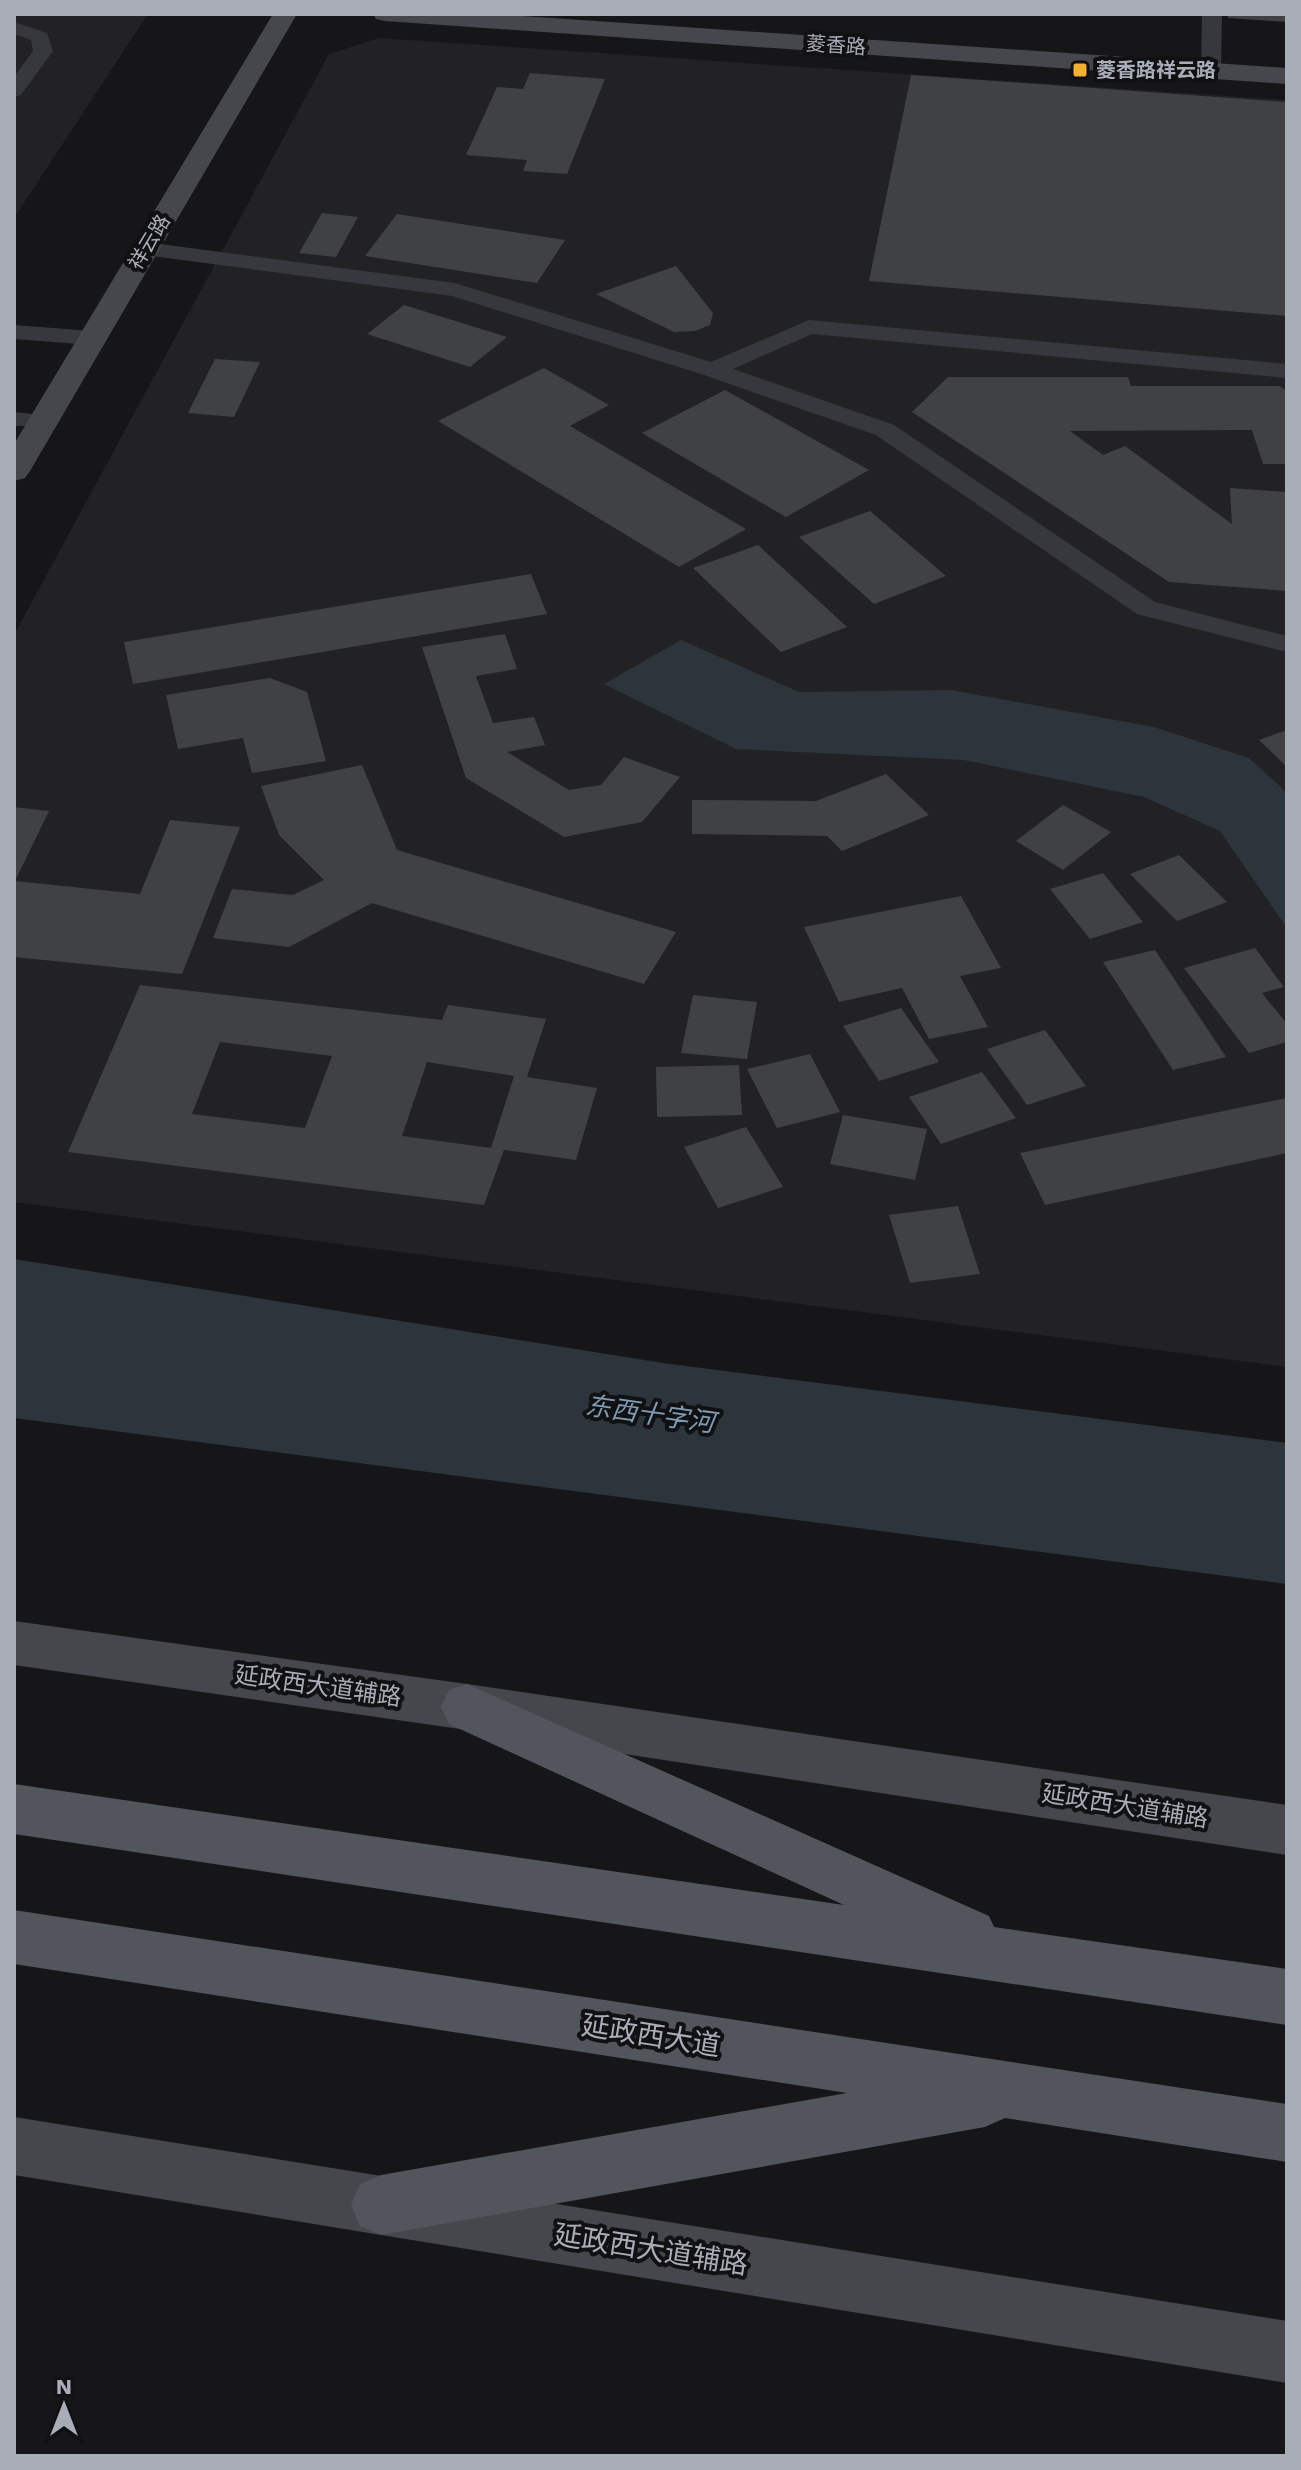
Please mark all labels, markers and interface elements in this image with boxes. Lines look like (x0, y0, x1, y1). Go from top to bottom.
street label: 菱香路 (805, 31, 867, 59)
place label: 菱香路祥云路 (1096, 58, 1216, 82)
marker: 菱香路祥云路 (1071, 61, 1089, 79)
street label: 祥云路 (123, 210, 175, 274)
water label: 东西十字河 (584, 1390, 721, 1439)
street label: 延政西大道辅路 (233, 1660, 403, 1712)
street label: 延政西大道辅路 (1040, 1779, 1210, 1833)
street label: 延政西大道 (579, 2008, 723, 2063)
street label: 延政西大道辅路 (552, 2218, 750, 2281)
north arrow (24, 2366, 104, 2446)
text: N (56, 2374, 72, 2399)

